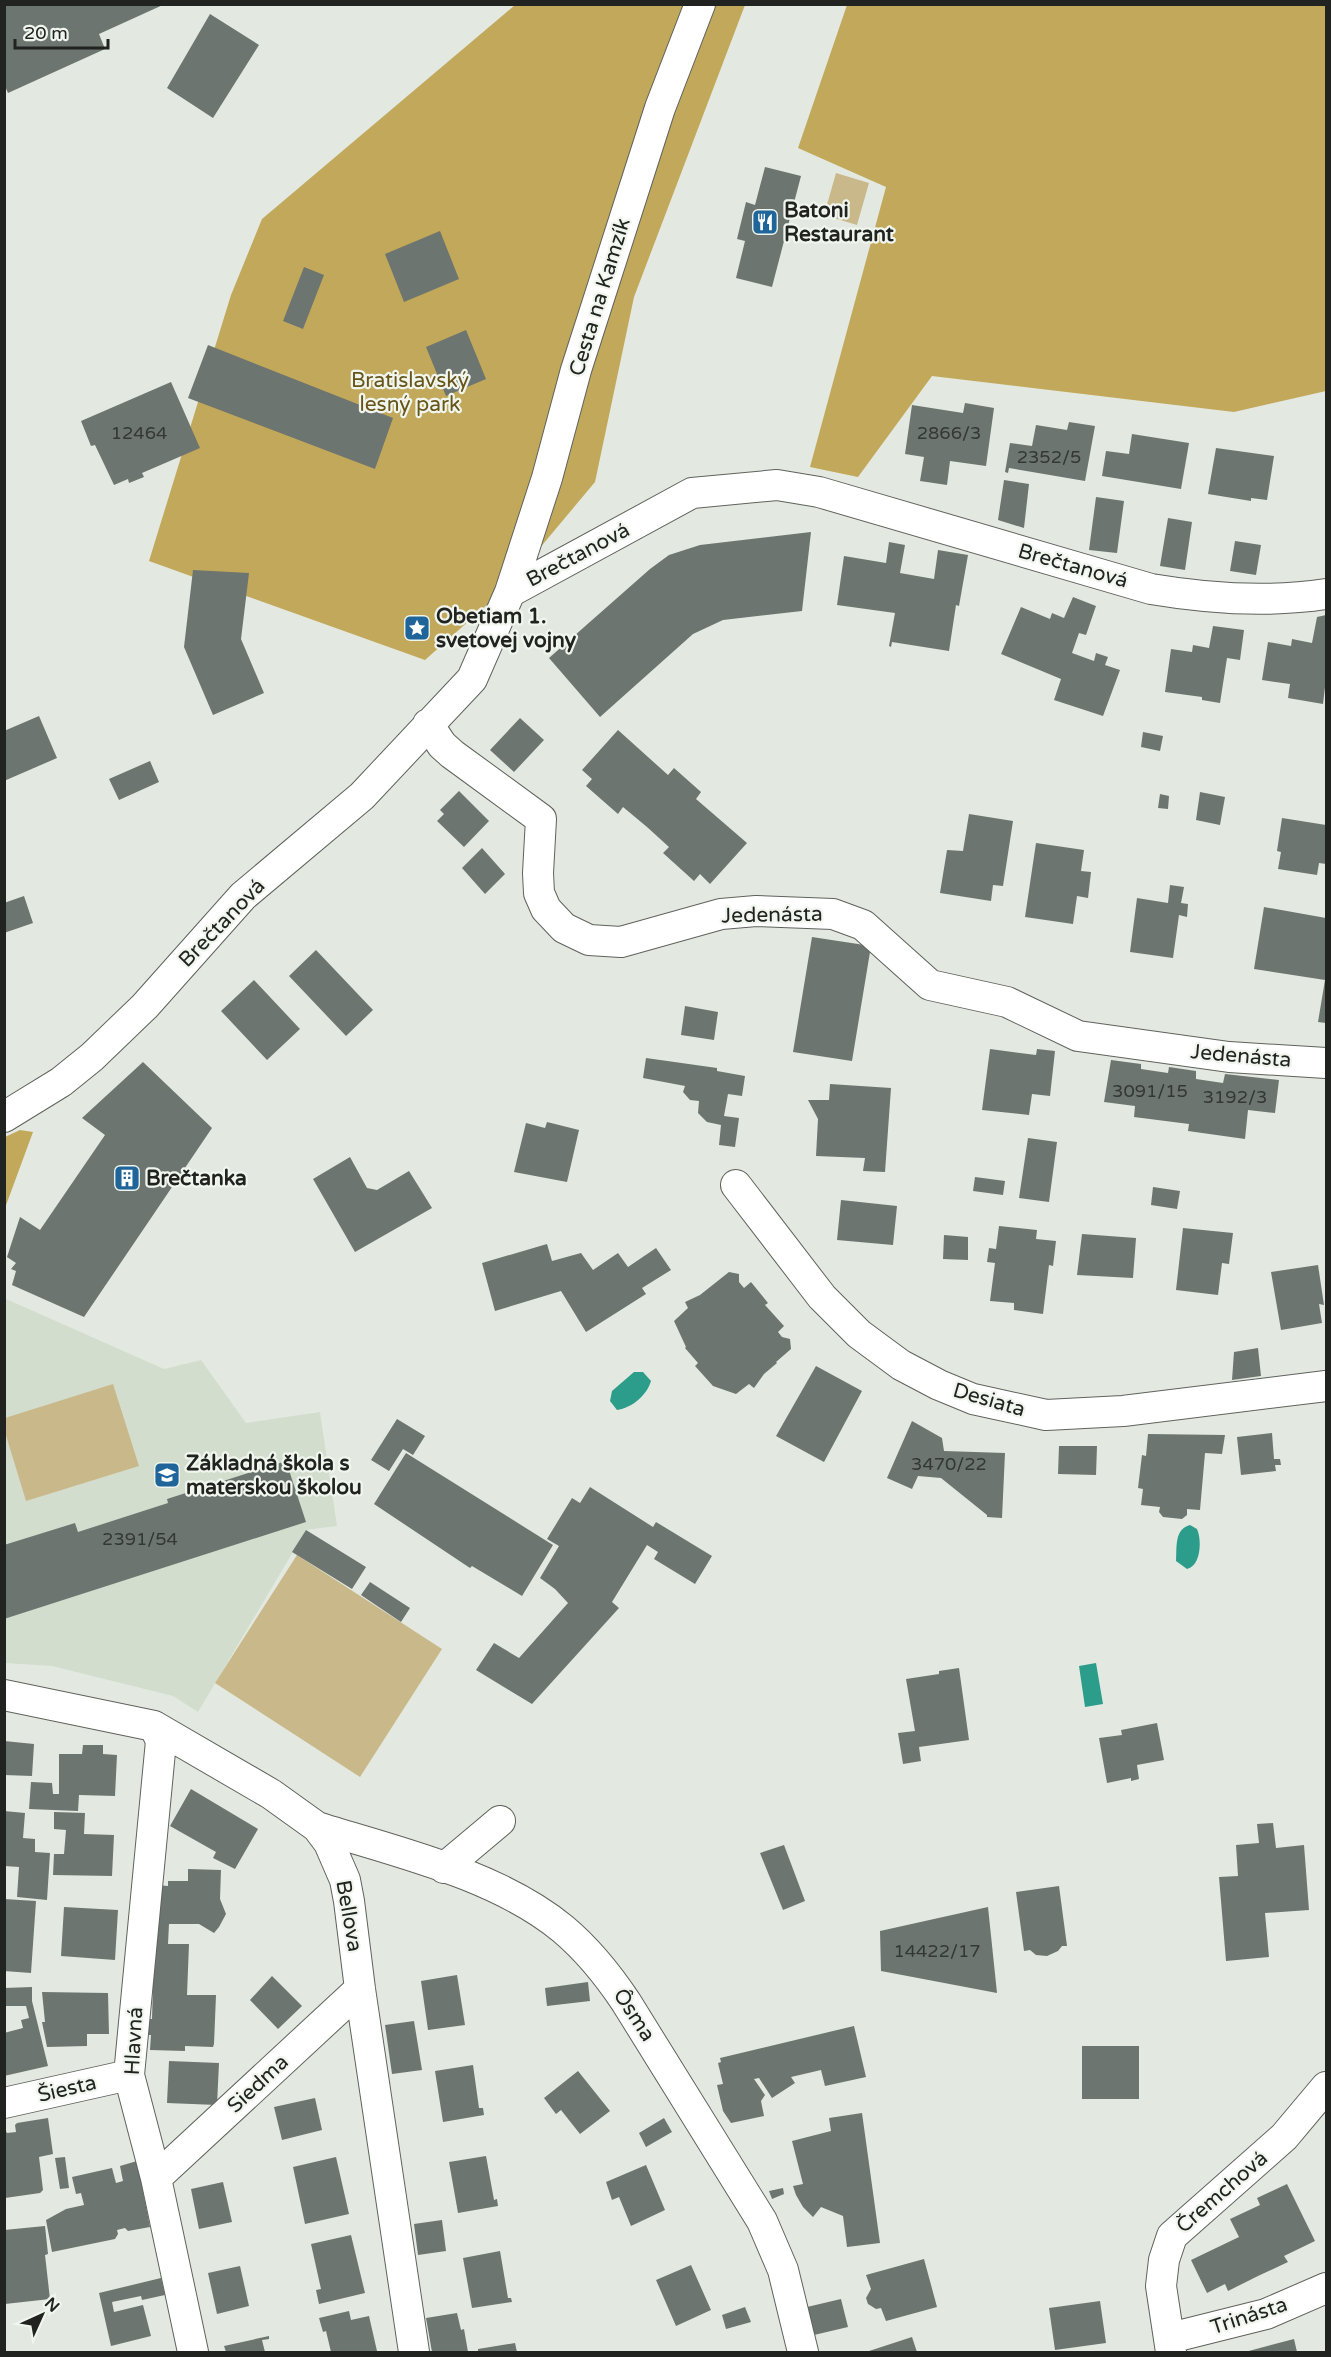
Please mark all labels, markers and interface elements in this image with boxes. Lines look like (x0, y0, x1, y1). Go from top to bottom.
scale bar (15, 12, 108, 50)
text: 20 m (24, 22, 68, 44)
place label: Batoni Restaurant (784, 198, 894, 247)
restaurant icon: Batoni Restaurant (750, 207, 780, 237)
street label: Cesta na Kamzík (564, 215, 636, 379)
park label: Bratislavský lesný park (351, 368, 469, 417)
house number: 12464 (111, 422, 167, 444)
house number: 2866/3 (917, 422, 981, 444)
house number: 2352/5 (1017, 446, 1081, 468)
street label: Brečtanová (522, 517, 634, 593)
street label: Brečtanová (1015, 538, 1131, 594)
place label: Obetiam 1. svetovej vojny (436, 604, 577, 653)
place icon: Obetiam 1. svetovej vojny (402, 613, 432, 643)
street label: Brečtanová (174, 874, 270, 972)
street label: Jedenásta (721, 902, 823, 928)
street label: Jedenásta (1189, 1039, 1293, 1073)
house number: 3091/15 (1112, 1080, 1188, 1102)
house number: 3192/3 (1203, 1086, 1267, 1108)
building icon: Brečtanka (112, 1163, 142, 1193)
place label: Brečtanka (146, 1166, 247, 1191)
street label: Desiata (950, 1378, 1028, 1422)
place label: Základná škola s materskou školou (186, 1451, 362, 1500)
house number: 3470/22 (911, 1453, 987, 1475)
school or university icon: Základná škola s materskou školou (152, 1460, 182, 1490)
house number: 2391/54 (102, 1528, 178, 1550)
street label: Bellova (330, 1878, 368, 1954)
house number: 14422/17 (893, 1940, 981, 1962)
street label: Ôsma (608, 1984, 660, 2046)
street label: Hlavná (120, 2006, 148, 2076)
street label: Siedma (222, 2050, 294, 2118)
street label: Šiesta (35, 2070, 99, 2108)
street label: Čremchová (1171, 2146, 1273, 2238)
north arrow (12, 2285, 72, 2345)
street label: Trinásta (1207, 2292, 1291, 2340)
text: N (40, 2293, 64, 2317)

